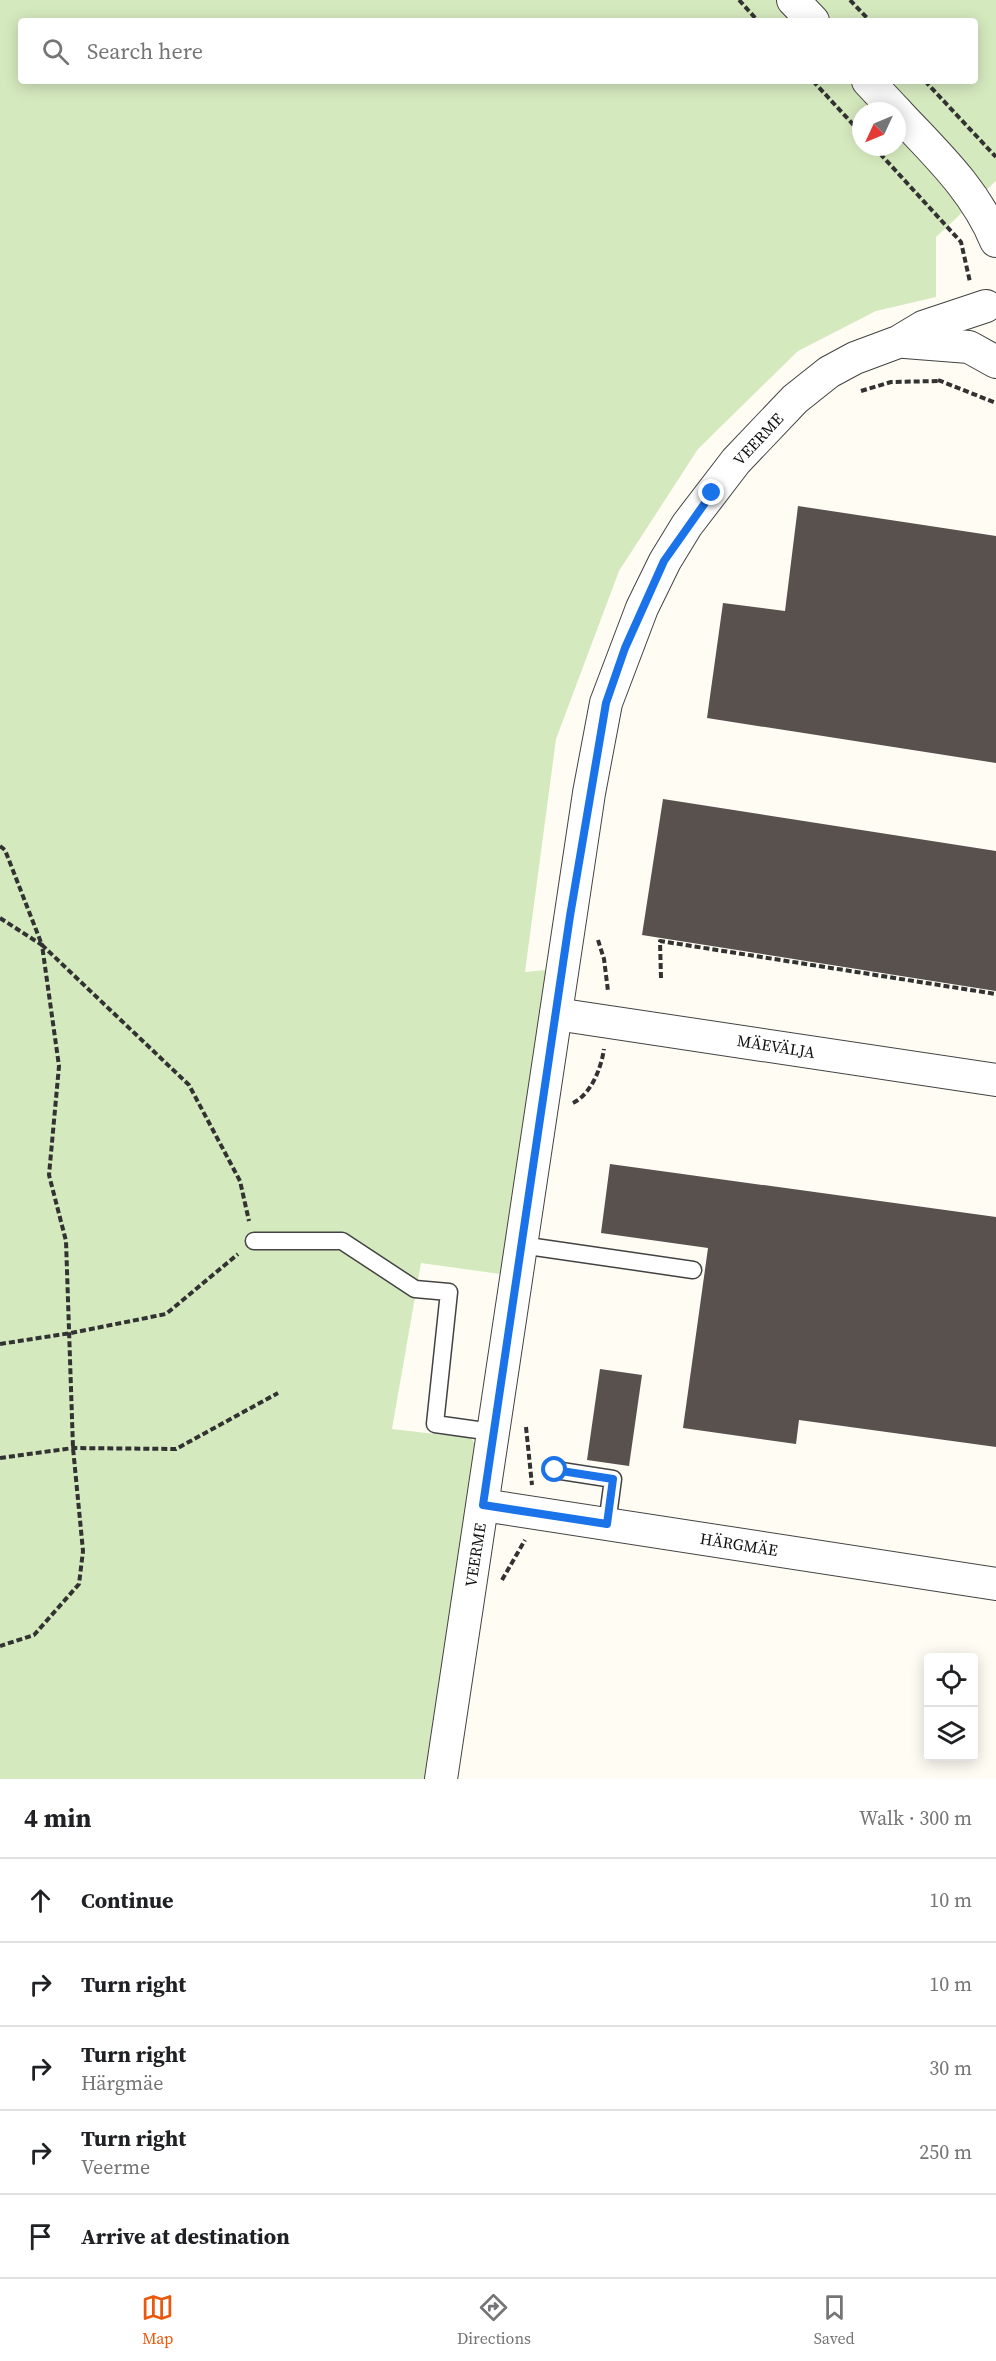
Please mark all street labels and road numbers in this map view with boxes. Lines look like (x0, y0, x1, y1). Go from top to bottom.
street label: VEERME (728, 408, 788, 470)
street label: MÄEVÄLJA (735, 1029, 817, 1063)
street label: VEERME (459, 1521, 491, 1589)
street label: HÄRGMÄE (698, 1527, 780, 1561)

